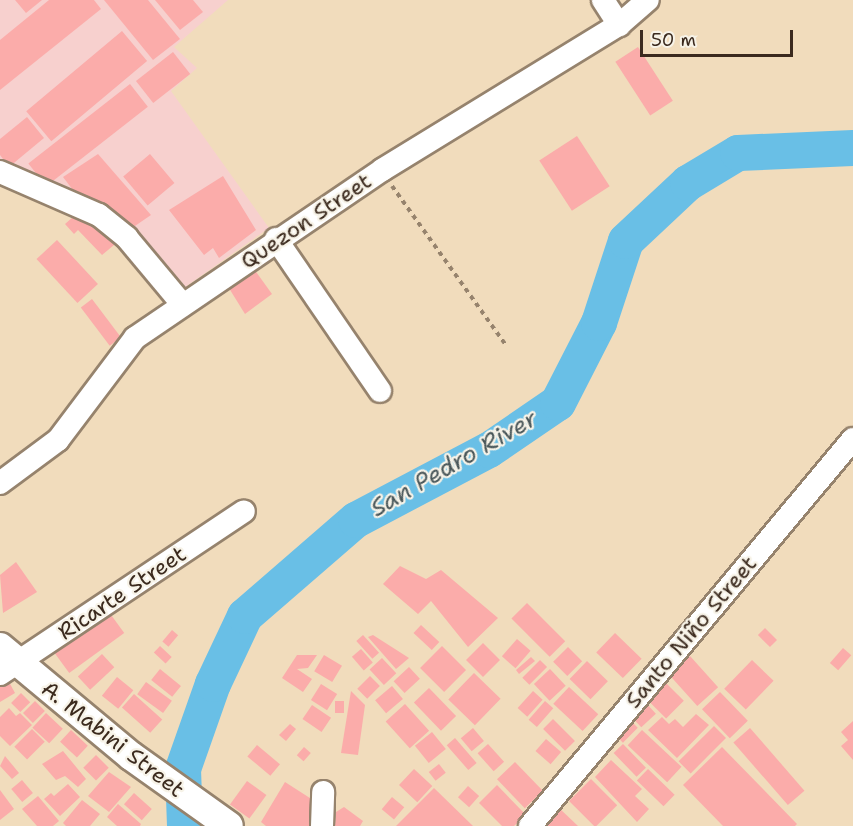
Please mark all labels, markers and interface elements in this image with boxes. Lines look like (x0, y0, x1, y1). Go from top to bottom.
scale bar (643, 18, 796, 56)
text: 50 m (651, 28, 696, 52)
street label: Quezon Street (236, 168, 376, 274)
water label: San Pedro River (366, 405, 542, 523)
street label: Ricarte Street (53, 541, 191, 645)
street label: Santo Niño Street (620, 551, 762, 713)
street label: A. Mabini Street (37, 675, 189, 803)

